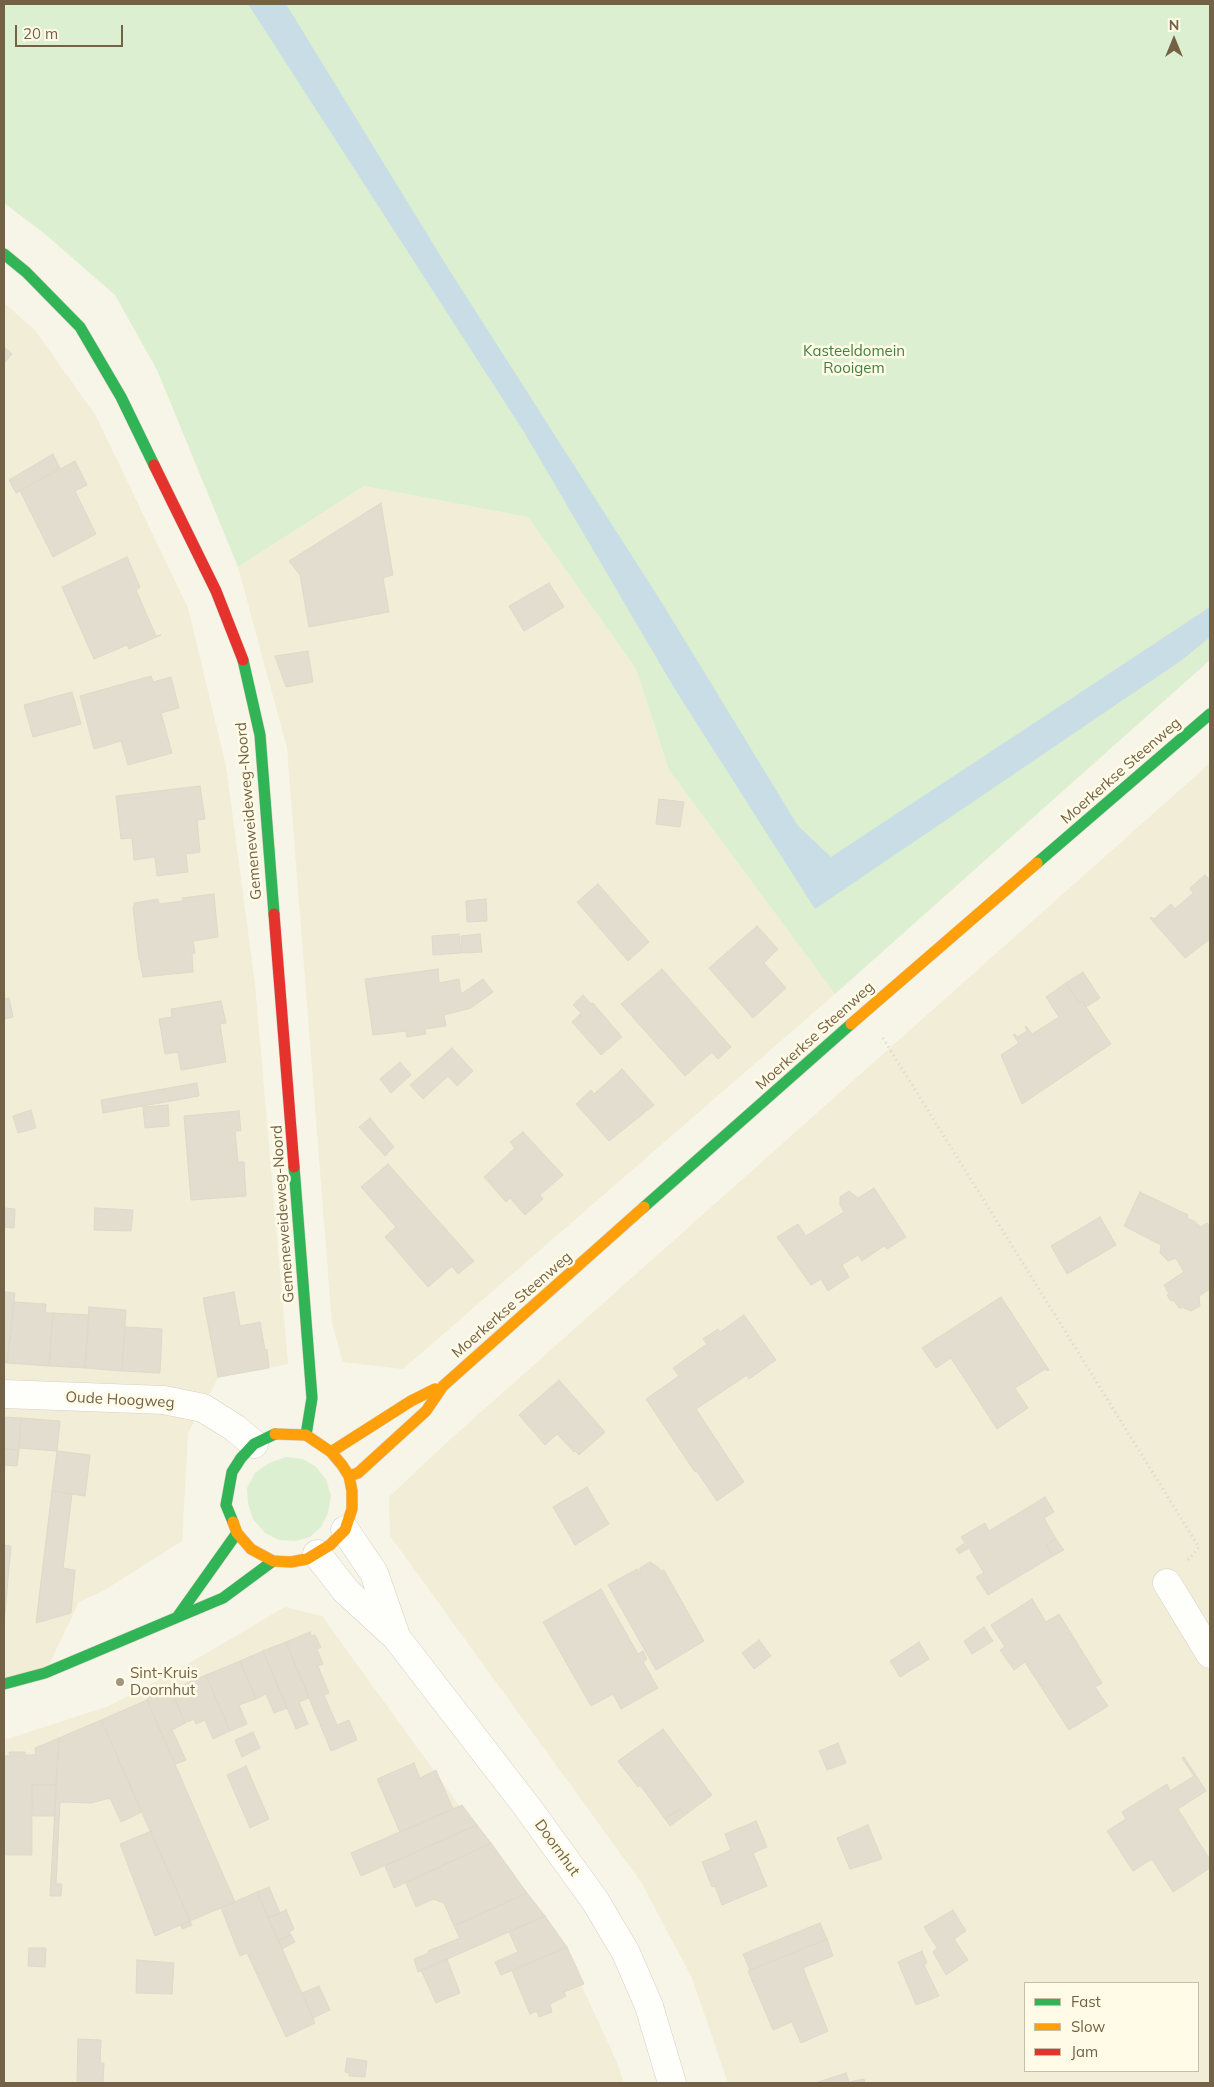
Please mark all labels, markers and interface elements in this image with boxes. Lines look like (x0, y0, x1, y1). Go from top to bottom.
scale bar (18, 15, 125, 47)
north arrow (1149, 15, 1199, 65)
text: N (1169, 16, 1179, 34)
text: 20 m (23, 24, 58, 43)
park label: Kasteeldomein Rooigem (803, 342, 905, 377)
street label: Moerkerkse Steenweg (1057, 714, 1185, 828)
street label: Gemeneweideweg-Noord (232, 721, 266, 901)
street label: Moerkerkse Steenweg (752, 978, 878, 1094)
street label: Gemeneweideweg-Noord (268, 1124, 298, 1304)
street label: Moerkerkse Steenweg (448, 1248, 576, 1362)
street label: Oude Hoogweg (65, 1388, 175, 1412)
place label: Sint-Kruis Doornhut (130, 1664, 198, 1699)
marker: Sint-Kruis Doornhut (114, 1676, 126, 1688)
street label: Doornhut (531, 1816, 583, 1880)
legend (1024, 1982, 1199, 2072)
text: Fast (1071, 1992, 1101, 2011)
text: Slow (1071, 2017, 1105, 2036)
text: Jam (1071, 2042, 1098, 2061)

